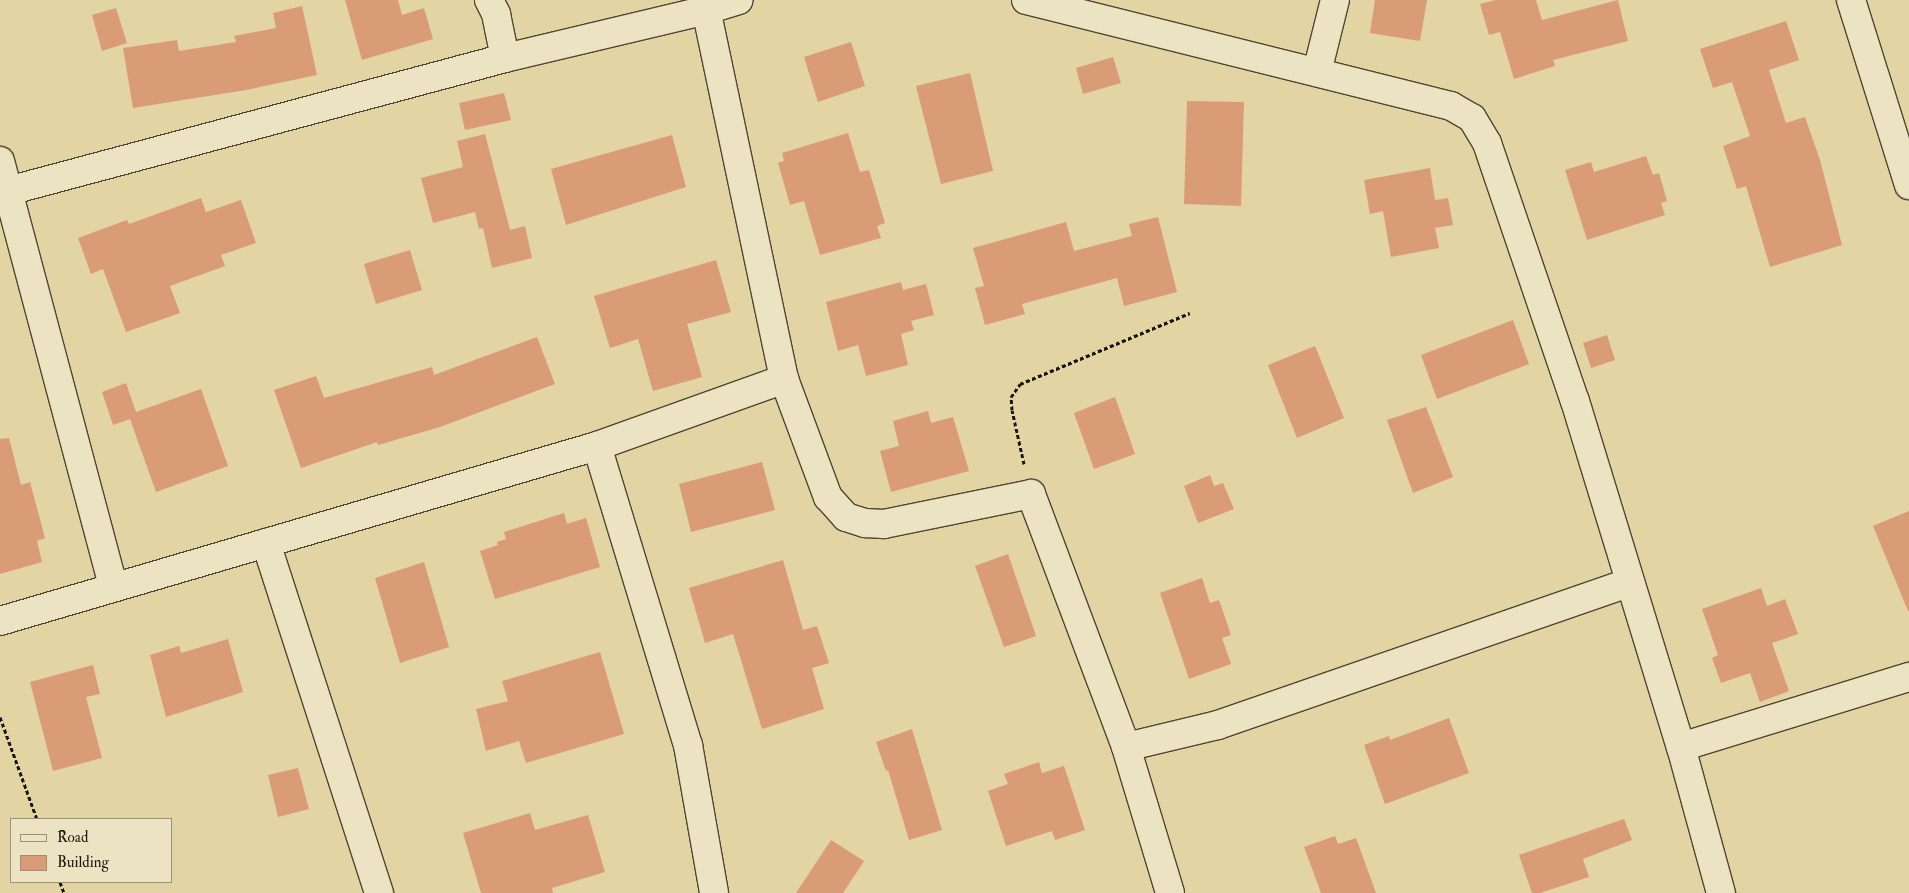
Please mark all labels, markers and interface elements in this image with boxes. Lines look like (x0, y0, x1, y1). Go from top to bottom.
legend (10, 818, 172, 883)
text: Road (57, 828, 88, 847)
text: Building (57, 853, 109, 872)

